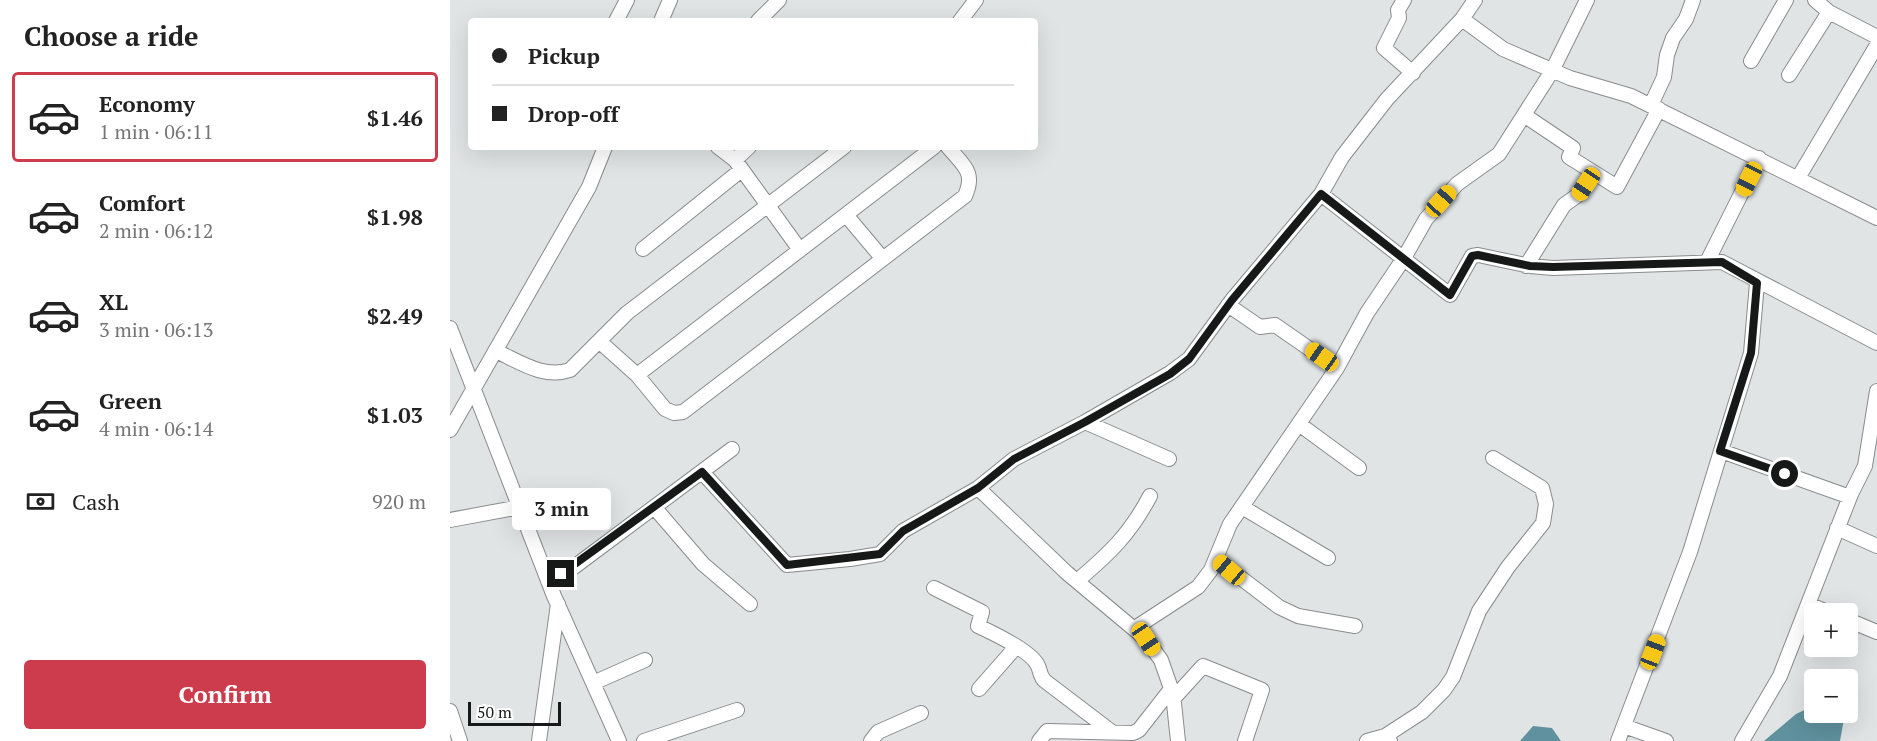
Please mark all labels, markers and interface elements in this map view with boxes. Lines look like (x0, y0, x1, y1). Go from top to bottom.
text: Choose a ride (24, 18, 199, 54)
text: Pickup (528, 41, 600, 70)
text: Economy (99, 89, 195, 118)
icon: car (27, 90, 81, 144)
text: Drop-off (528, 99, 619, 128)
text: $1.46 (367, 103, 423, 132)
text: 1 min · 06:11 (99, 118, 213, 145)
car (1733, 159, 1765, 199)
car (1568, 164, 1604, 204)
car (1422, 182, 1460, 220)
text: Comfort (99, 188, 185, 217)
icon: car (27, 189, 81, 243)
text: $1.98 (367, 202, 423, 231)
text: 2 min · 06:12 (99, 217, 213, 244)
text: XL (99, 287, 128, 316)
icon: car (27, 288, 81, 342)
text: $2.49 (367, 301, 423, 330)
text: 3 min · 06:13 (99, 316, 213, 343)
car (1302, 339, 1342, 375)
text: Green (99, 386, 162, 415)
icon: car (27, 387, 81, 441)
text: $1.03 (367, 400, 423, 429)
text: 4 min · 06:14 (99, 415, 213, 442)
route start (1771, 460, 1798, 487)
icon: cash (24, 485, 57, 518)
text: Cash (72, 487, 120, 516)
callout: 3 min (512, 487, 610, 529)
text: 920 m (372, 488, 426, 515)
text: 3 min (534, 495, 589, 522)
car (1209, 552, 1249, 588)
route end (547, 560, 574, 587)
map controls (1804, 603, 1858, 723)
button: + (1804, 603, 1858, 657)
car (1128, 619, 1164, 659)
car (1638, 632, 1668, 672)
button: Confirm (24, 660, 426, 729)
button: − (1804, 669, 1858, 723)
scale bar (468, 699, 561, 726)
text: 50 m (477, 701, 512, 723)

